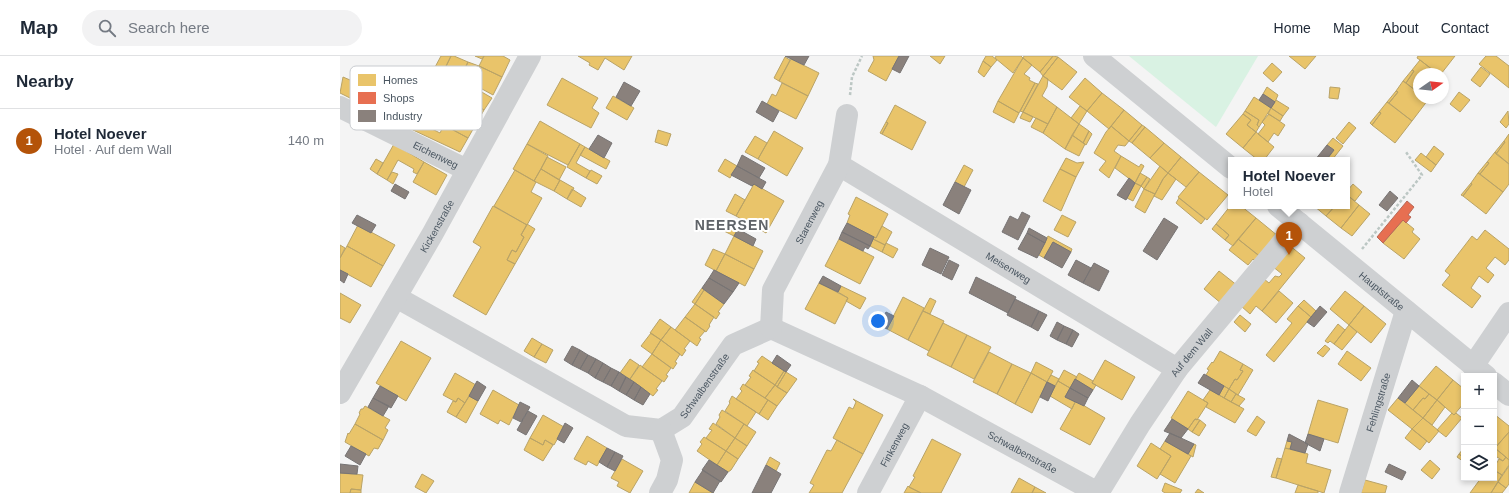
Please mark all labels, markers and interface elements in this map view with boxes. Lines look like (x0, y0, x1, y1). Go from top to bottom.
search box (82, 10, 362, 46)
text: Map (20, 17, 58, 38)
icon: search (96, 17, 118, 39)
text: Search here (128, 19, 210, 36)
text: Home (1274, 20, 1311, 36)
text: Map (1333, 20, 1360, 36)
text: About (1382, 20, 1419, 36)
text: Contact (1441, 20, 1489, 36)
legend (350, 66, 482, 130)
north arrow (1413, 68, 1449, 104)
text: Nearby (16, 72, 74, 91)
text: Homes (383, 74, 418, 86)
text: Shops (383, 92, 415, 104)
text: Industry (383, 110, 423, 122)
text: Hotel Noever (54, 125, 147, 142)
text: 1 (25, 133, 33, 148)
text: 140 m (288, 133, 324, 148)
street label: Eichenweg (411, 139, 460, 171)
text: Hotel · Auf dem Wall (54, 142, 172, 157)
popup (1228, 157, 1350, 209)
text: Hotel Noever (1243, 167, 1335, 184)
text: Hotel (1243, 184, 1273, 199)
street label: Kickenstraße (418, 198, 456, 254)
street label: Starenweg (793, 198, 825, 246)
district label: NEERSEN (695, 217, 769, 233)
pin: 1 (1276, 222, 1302, 255)
street label: Meisenweg (984, 250, 1033, 286)
street label: Hauptstraße (1357, 270, 1407, 313)
your location (868, 311, 888, 331)
street label: Auf dem Wall (1169, 326, 1215, 379)
street label: Schwalbenstraße (678, 351, 732, 421)
street label: Fehlingstraße (1364, 371, 1393, 433)
map controls (1461, 373, 1497, 481)
button: + (1461, 373, 1497, 409)
button: − (1461, 409, 1497, 445)
street label: Finkenweg (878, 421, 911, 469)
street label: Schwalbenstraße (986, 429, 1059, 476)
button: layers (1461, 445, 1497, 481)

